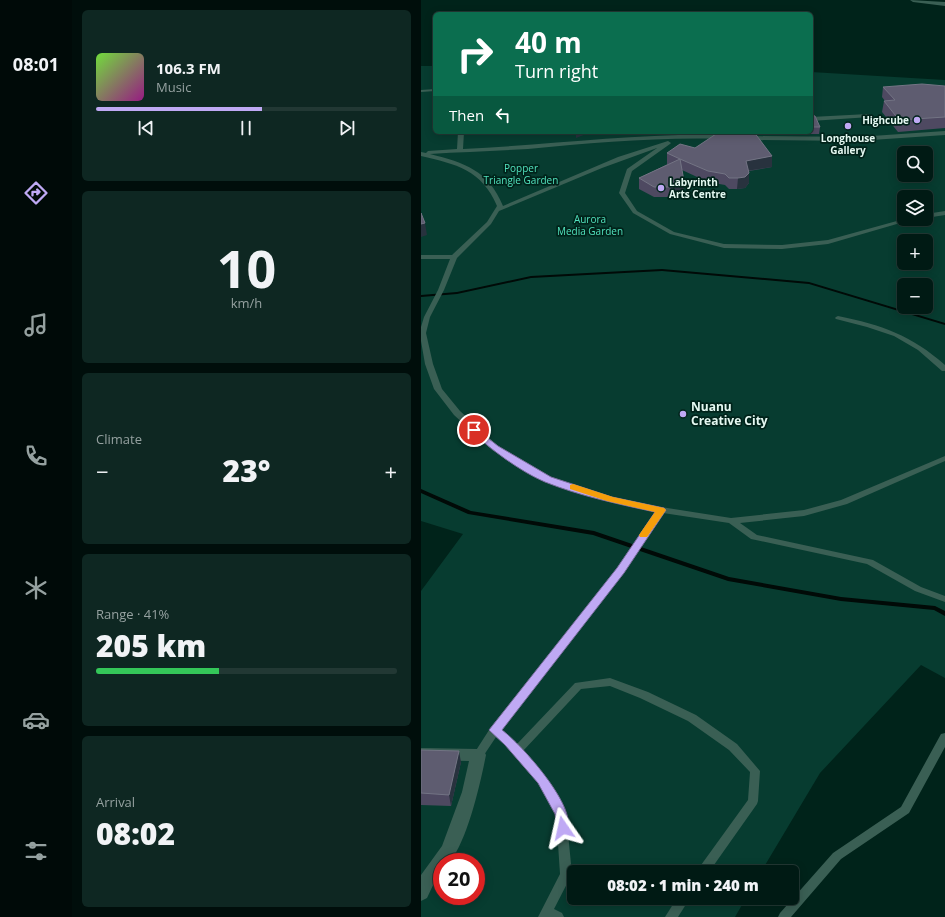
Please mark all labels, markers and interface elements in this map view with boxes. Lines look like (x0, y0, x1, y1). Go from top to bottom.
text: 40 m (515, 23, 582, 61)
icon: right (449, 28, 501, 80)
text: 08:01 (13, 52, 59, 76)
text: 106.3 FM (156, 58, 221, 78)
text: Turn right (515, 59, 598, 83)
text: Music (156, 78, 191, 96)
icon: left (492, 104, 514, 126)
text: Then (449, 105, 484, 125)
place label: Highcube (862, 113, 909, 127)
marker: Highcube (912, 115, 922, 125)
icon: previous (135, 117, 157, 139)
icon: pause (235, 117, 257, 139)
icon: next (336, 117, 358, 139)
marker: Longhouse Gallery (843, 121, 853, 131)
place label: Longhouse Gallery (821, 131, 875, 157)
map controls (897, 146, 933, 314)
button: search (897, 146, 933, 182)
park label: Popper Triangle Garden (484, 161, 558, 187)
place label: Labyrinth Arts Centre (669, 175, 726, 201)
icon: directions (22, 179, 50, 207)
marker: Labyrinth Arts Centre (656, 183, 666, 193)
button: layers (897, 190, 933, 226)
park label: Aurora Media Garden (557, 212, 623, 238)
text: 10 (217, 232, 276, 303)
button: + (897, 234, 933, 270)
button: − (897, 278, 933, 314)
text: km/h (231, 294, 262, 312)
icon: music (22, 311, 50, 339)
place label: Nuanu Creative City (691, 398, 768, 429)
marker: Nuanu Creative City (678, 409, 688, 419)
pin (457, 413, 491, 447)
icon: arrive (463, 419, 485, 441)
text: Climate (96, 430, 142, 448)
icon: phone (22, 442, 50, 470)
text: 23° (223, 450, 270, 491)
text: − (96, 456, 109, 486)
text: + (384, 456, 397, 486)
icon: climate (22, 574, 50, 602)
text: Range · 41% (96, 605, 169, 623)
text: 205 km (96, 625, 206, 666)
icon: car (22, 706, 50, 734)
text: Arrival (96, 793, 135, 811)
position arrow (542, 807, 584, 849)
text: 08:02 (96, 813, 175, 854)
icon: filters (22, 837, 50, 865)
speed limit sign: 20 (433, 853, 485, 905)
text: 08:02 · 1 min · 240 m (607, 875, 759, 895)

